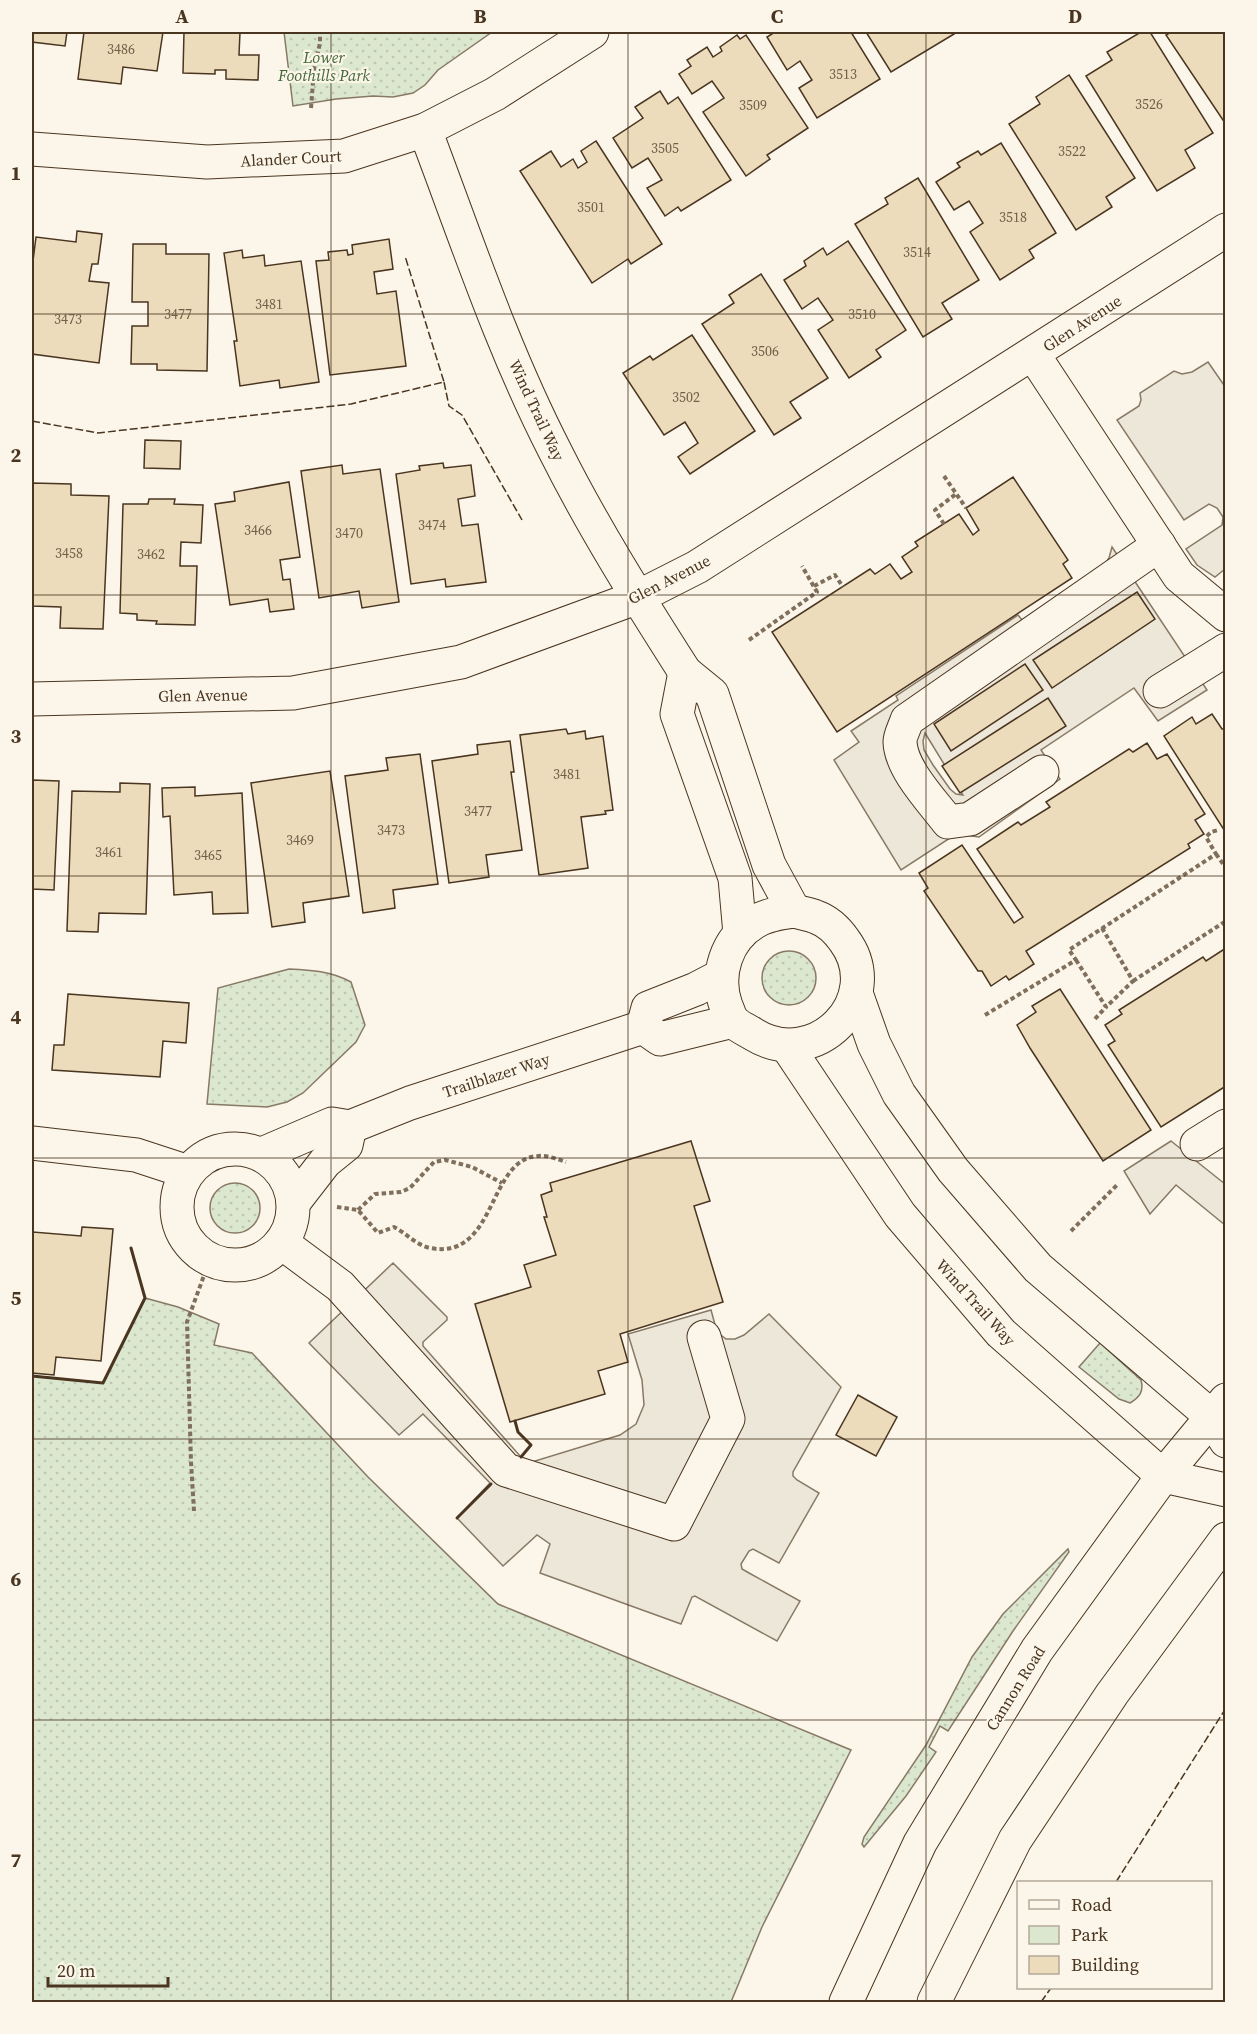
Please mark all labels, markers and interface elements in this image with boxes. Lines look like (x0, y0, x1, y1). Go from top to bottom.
text: A (175, 2, 189, 30)
text: B (473, 2, 487, 30)
text: C (771, 2, 783, 30)
text: D (1068, 2, 1082, 30)
house number: 3486 (107, 39, 135, 59)
park label: Lower Foothills Park (277, 46, 370, 86)
house number: 3513 (829, 64, 857, 84)
house number: 3526 (1135, 94, 1163, 114)
house number: 3509 (739, 95, 767, 115)
house number: 3505 (651, 138, 679, 158)
house number: 3522 (1058, 141, 1086, 161)
street label: Alander Court (240, 144, 343, 172)
text: 1 (11, 159, 21, 187)
house number: 3501 (577, 197, 605, 217)
house number: 3518 (999, 207, 1027, 227)
house number: 3514 (903, 242, 931, 262)
street label: Glen Avenue (1038, 289, 1126, 357)
house number: 3481 (255, 294, 283, 314)
house number: 3477 (164, 304, 192, 324)
house number: 3510 (848, 304, 876, 324)
house number: 3473 (54, 309, 82, 329)
house number: 3506 (751, 341, 779, 361)
street label: Wind Trail Way (504, 356, 570, 465)
house number: 3502 (672, 387, 700, 407)
text: 2 (11, 441, 22, 469)
house number: 3474 (418, 515, 446, 535)
house number: 3466 (244, 520, 272, 540)
house number: 3470 (335, 523, 363, 543)
house number: 3458 (55, 543, 83, 563)
house number: 3462 (137, 544, 165, 564)
street label: Glen Avenue (624, 549, 714, 609)
street label: Glen Avenue (158, 683, 248, 707)
text: 3 (11, 722, 22, 750)
house number: 3481 (553, 764, 581, 784)
house number: 3477 (464, 801, 492, 821)
house number: 3473 (377, 820, 405, 840)
house number: 3469 (286, 830, 314, 850)
house number: 3461 (95, 842, 123, 862)
house number: 3465 (194, 845, 222, 865)
text: 4 (11, 1003, 22, 1031)
street label: Trailblazer Way (440, 1047, 553, 1103)
street label: Wind Trail Way (931, 1254, 1021, 1351)
text: 5 (11, 1284, 22, 1312)
text: 6 (11, 1565, 22, 1593)
street label: Cannon Road (980, 1641, 1050, 1735)
text: 7 (11, 1846, 22, 1874)
legend (1017, 1881, 1212, 1989)
text: Road (1071, 1892, 1112, 1917)
text: Park (1071, 1922, 1108, 1947)
scale bar (48, 1950, 168, 1988)
text: Building (1071, 1952, 1139, 1977)
text: 20 m (57, 1958, 95, 1983)

